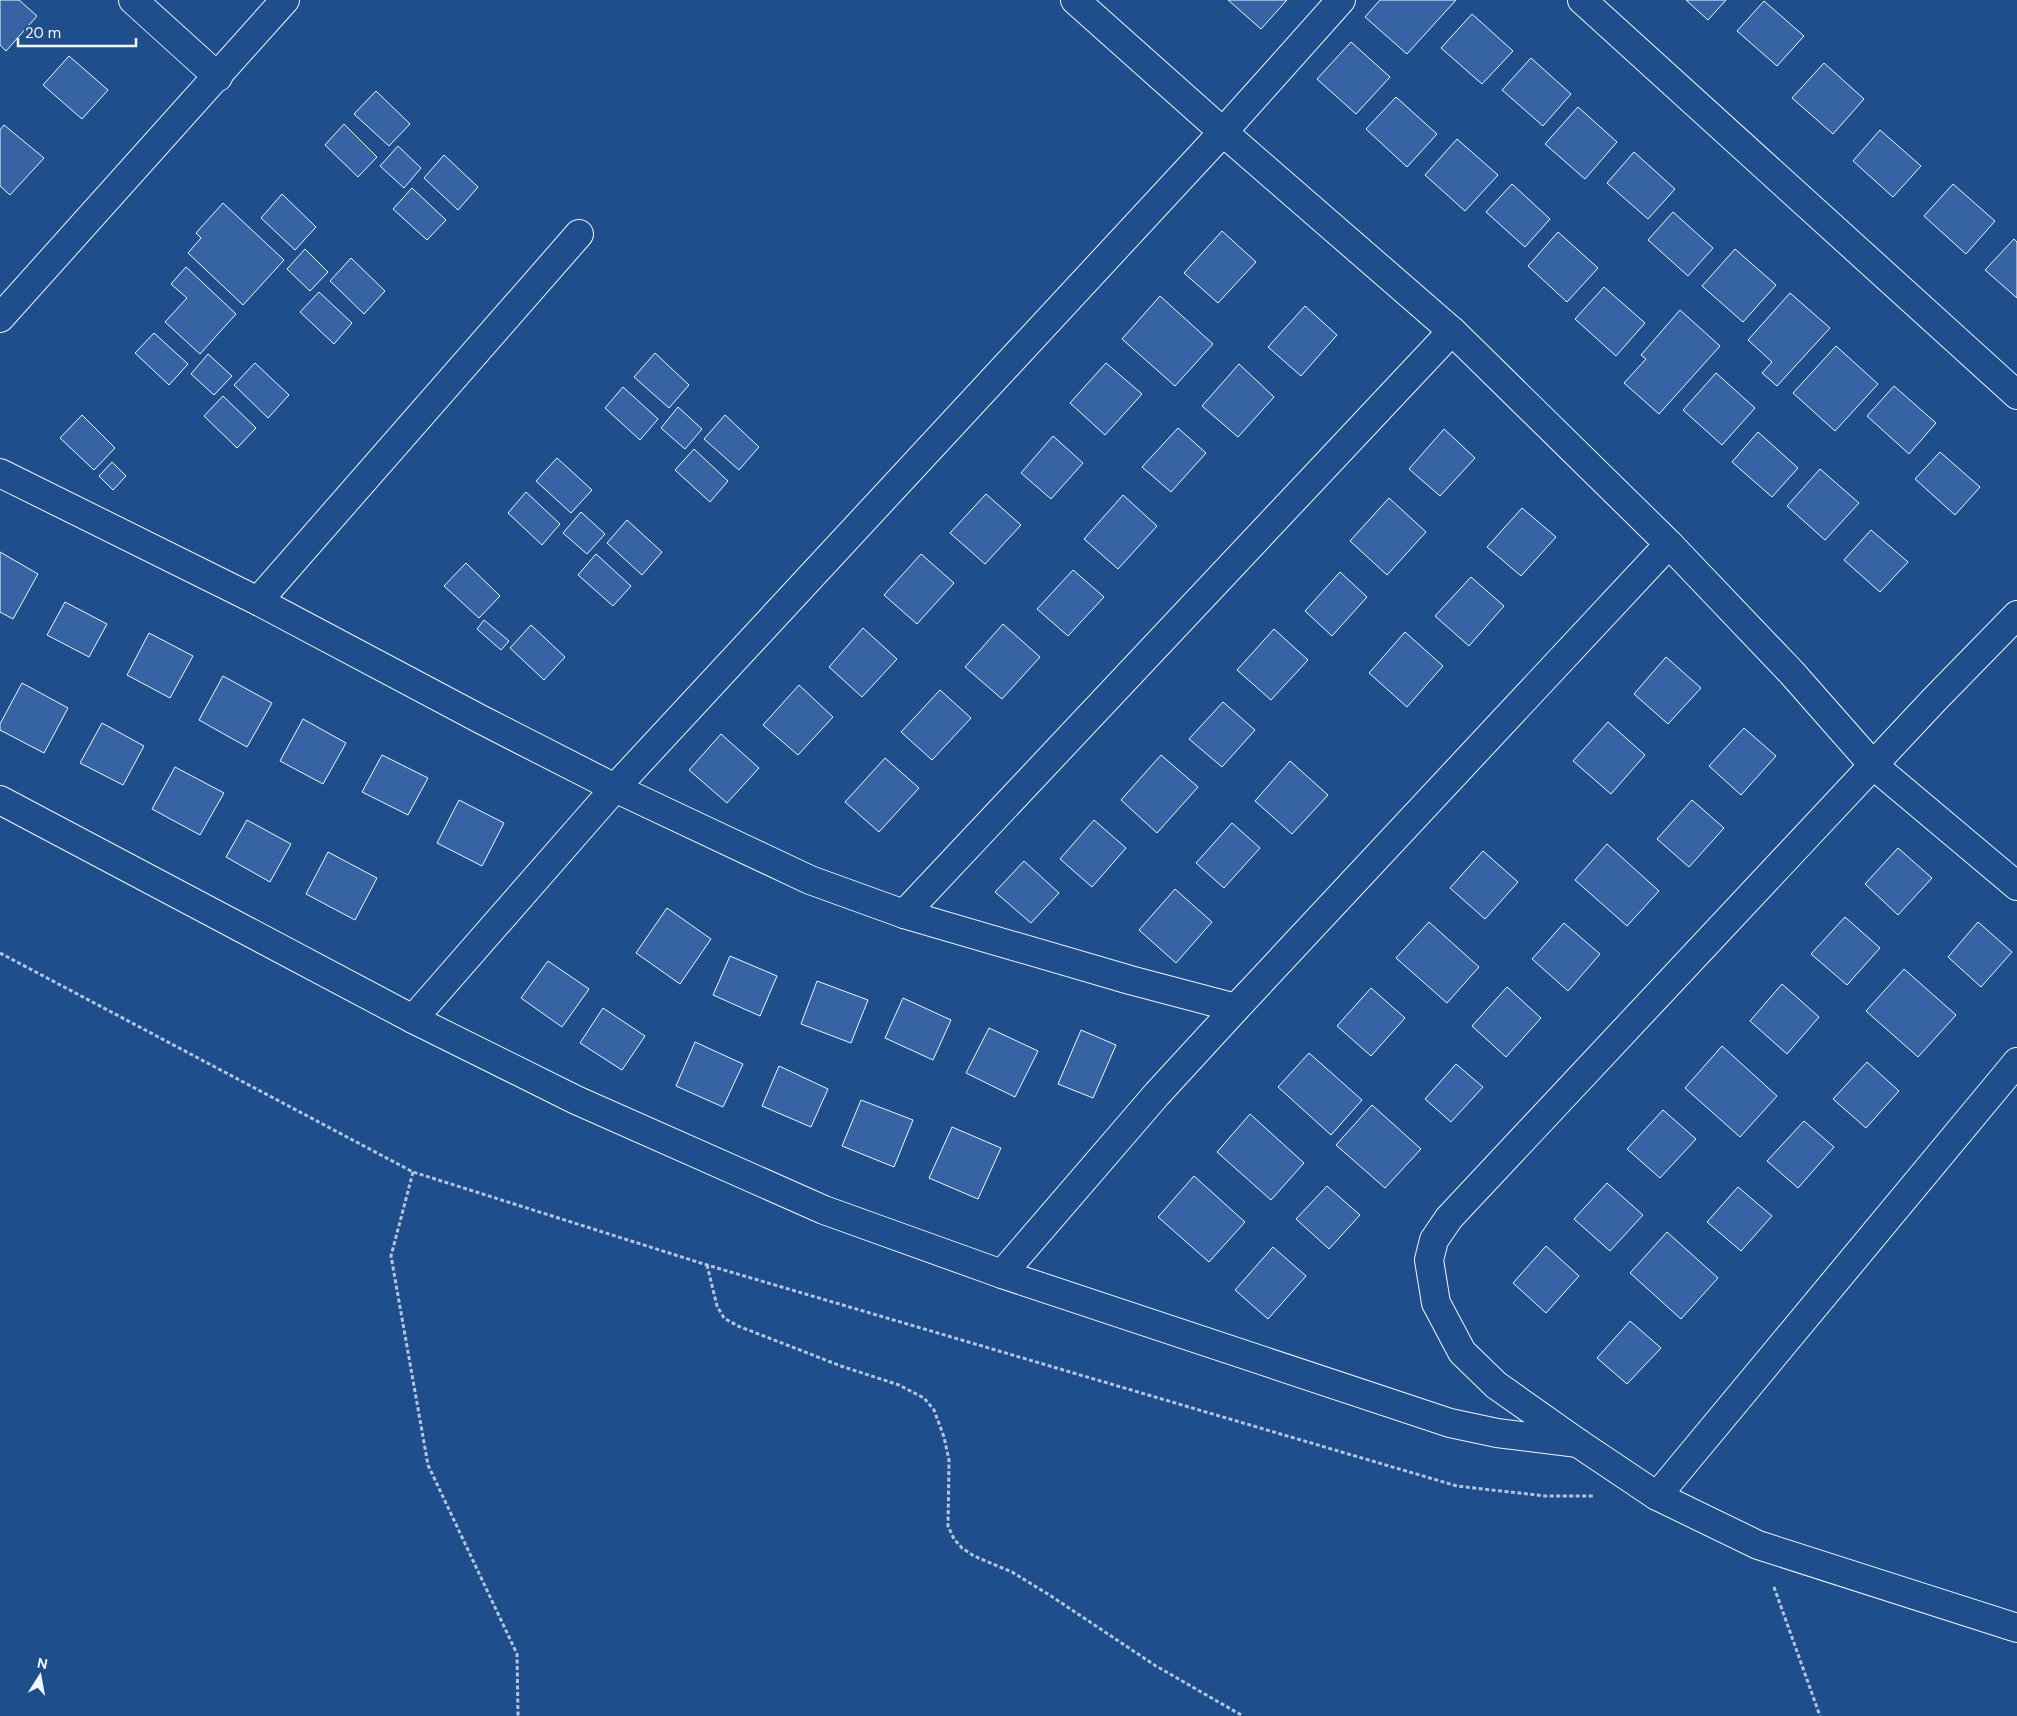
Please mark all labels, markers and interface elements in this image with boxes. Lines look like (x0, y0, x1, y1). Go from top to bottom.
scale bar (18, 15, 135, 47)
text: 20 m (25, 23, 61, 43)
north arrow (15, 1651, 65, 1701)
text: N (36, 1653, 49, 1673)

